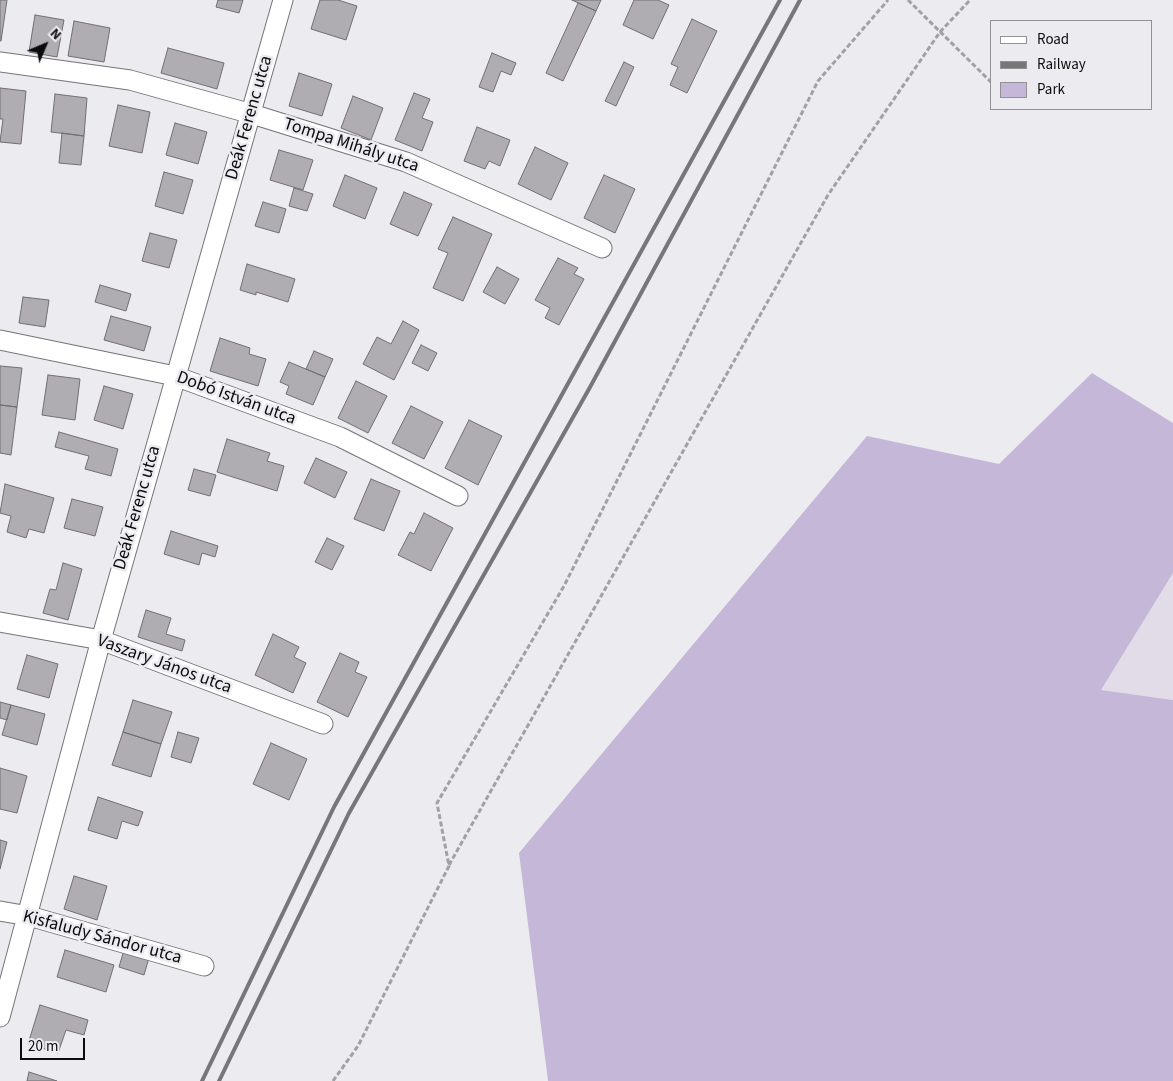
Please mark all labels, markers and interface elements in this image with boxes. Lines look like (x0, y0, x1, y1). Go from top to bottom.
north arrow (20, 20, 70, 70)
legend (990, 20, 1153, 110)
text: N (45, 24, 66, 45)
text: Road (1037, 29, 1069, 50)
street label: Deák Ferenc utca (222, 53, 278, 183)
text: Railway (1037, 54, 1086, 75)
text: Park (1037, 79, 1065, 100)
street label: Tompa Mihály utca (280, 114, 422, 178)
street label: Dobó István utca (173, 367, 299, 431)
street label: Deák Ferenc utca (110, 443, 166, 573)
street label: Vaszary János utca (94, 631, 234, 699)
street label: Kisfaludy Sándor utca (20, 906, 184, 970)
scale bar (22, 1028, 88, 1060)
text: 20 m (28, 1036, 58, 1057)

